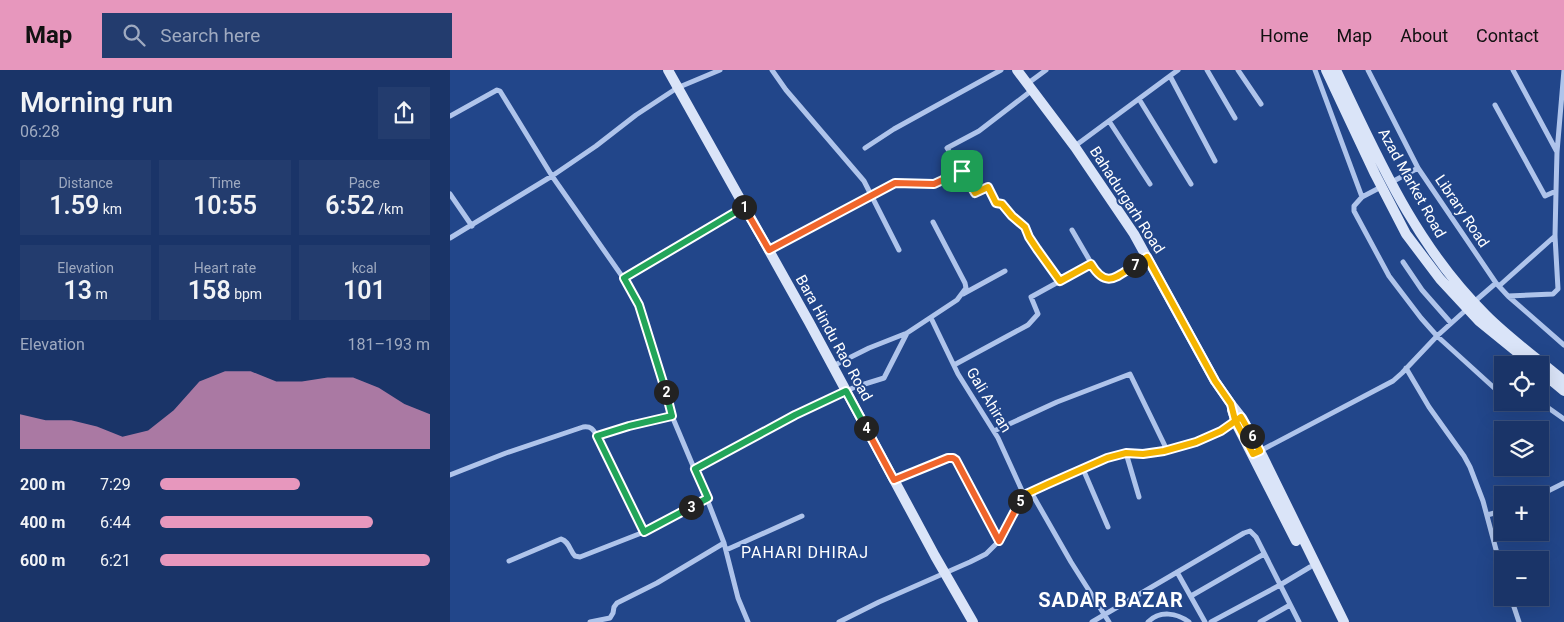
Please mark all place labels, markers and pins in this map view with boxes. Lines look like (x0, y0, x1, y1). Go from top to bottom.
pin (941, 150, 983, 192)
pin: 1 (732, 194, 756, 220)
pin: 7 (1122, 252, 1148, 278)
pin: 2 (654, 380, 678, 404)
pin: 4 (854, 416, 878, 440)
pin: 6 (1240, 424, 1264, 448)
pin: 5 (1008, 488, 1032, 514)
pin: 3 (678, 494, 704, 520)

